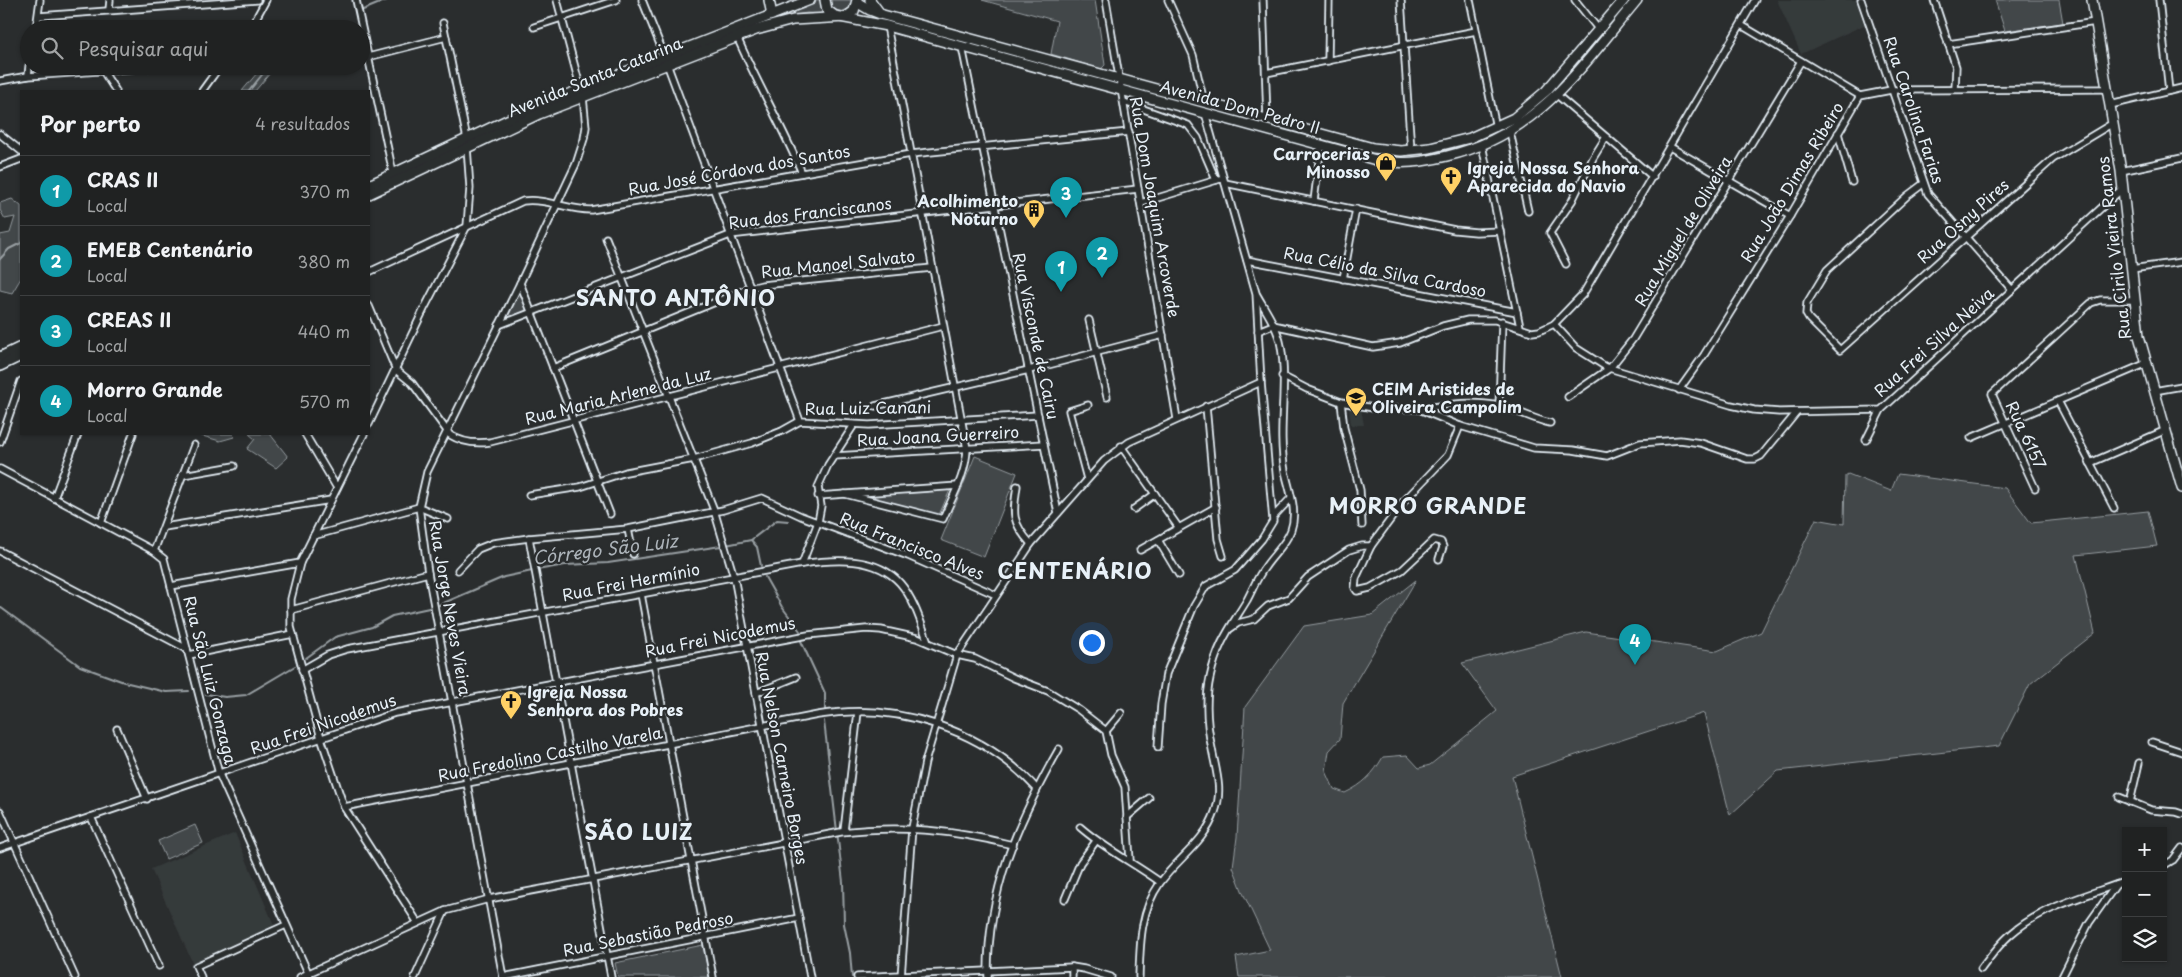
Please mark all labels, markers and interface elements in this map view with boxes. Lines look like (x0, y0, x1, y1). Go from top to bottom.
search box (20, 20, 370, 75)
street label: Avenida Santa Catarina (504, 30, 686, 122)
street label: Rua Carolina Farias (1878, 33, 1951, 187)
icon: search (38, 34, 66, 62)
text: Pesquisar aqui (78, 34, 208, 62)
street label: Avenida Dom Pedro II (1158, 73, 1323, 139)
street label: Rua Dom Joaquim Arcoverde (1125, 94, 1187, 319)
street label: Rua João Dimas Ribeiro (1734, 97, 1849, 266)
text: Por perto (40, 107, 140, 139)
text: 4 resultados (255, 111, 350, 135)
street label: Rua José Córdova dos Santos (626, 138, 852, 200)
place label: Carrocerias Minosso (1273, 141, 1370, 183)
street label: Rua Miguel de Oliveira (1628, 150, 1737, 310)
shop icon: Carrocerias Minosso (1374, 151, 1398, 182)
place label: Igreja Nossa Senhora Aparecida do Navio (1467, 155, 1639, 197)
street label: Rua Cirilo Vieira Ramos (2090, 155, 2136, 341)
text: CRAS II (87, 165, 158, 193)
church icon: Igreja Nossa Senhora Aparecida do Navio (1439, 165, 1463, 196)
street label: Rua Osny Pires (1911, 172, 2014, 268)
pin: 3 (1050, 177, 1082, 218)
text: 1 (52, 179, 60, 203)
text: 370 m (300, 179, 350, 203)
place label: Acolhimento Noturno (916, 188, 1018, 230)
street label: Rua dos Franciscanos (727, 190, 893, 234)
text: Local (87, 193, 128, 217)
building icon: Acolhimento Noturno (1022, 198, 1046, 229)
text: EMEB Centenário (87, 235, 253, 263)
pin: 2 (1086, 237, 1118, 278)
street label: Rua Célio da Silva Cardoso (1282, 240, 1489, 302)
street label: Rua Manoel Salvato (760, 243, 916, 283)
text: 2 (50, 249, 62, 273)
text: 380 m (298, 249, 350, 273)
street label: Rua Visconde de Cairu (1008, 250, 1066, 421)
pin: 1 (1045, 251, 1077, 292)
text: Local (87, 263, 128, 287)
district label: SANTO ANTÔNIO (576, 281, 776, 313)
street label: Rua Frei Silva Neiva (1868, 281, 1999, 402)
text: CREAS II (87, 305, 171, 333)
text: 3 (51, 319, 61, 343)
text: 440 m (298, 319, 350, 343)
text: Local (87, 333, 128, 357)
street label: Rua Maria Arlene da Luz (522, 360, 714, 430)
text: Morro Grande (87, 375, 223, 403)
place label: CEIM Aristides de Oliveira Campolim (1372, 376, 1522, 418)
school or university icon: CEIM Aristides de Oliveira Campolim (1344, 386, 1368, 417)
text: 4 (51, 389, 61, 413)
text: 570 m (299, 389, 350, 413)
street label: Rua Luiz Canani (804, 394, 931, 420)
street label: Rua 6157 (2001, 397, 2053, 472)
text: Local (87, 403, 128, 427)
street label: Rua Joana Guerreiro (856, 419, 1020, 451)
district label: MORRO GRANDE (1329, 489, 1527, 521)
street label: Rua Francisco Alves (837, 505, 988, 585)
street label: Rua Jorge Neves Vieira (424, 518, 478, 698)
water label: Córrego São Luiz (531, 526, 681, 571)
district label: CENTENÁRIO (998, 554, 1152, 586)
street label: Rua Frei Hermínio (560, 556, 702, 606)
street label: Rua São Luiz Gonzaga (178, 593, 244, 766)
street label: Rua Frei Nicodemus (643, 610, 797, 662)
pin: 4 (1619, 624, 1651, 665)
your location (1079, 630, 1105, 656)
street label: Rua Nelson Carneiro Borges (751, 649, 815, 866)
place label: Igreja Nossa Senhora dos Pobres (527, 679, 683, 721)
street label: Rua Frei Nicodemus (247, 687, 399, 759)
church icon: Igreja Nossa Senhora dos Pobres (499, 689, 523, 720)
street label: Rua Fredolino Castilho Varela (436, 719, 665, 787)
district label: SÃO LUIZ (585, 815, 693, 847)
map controls (2122, 827, 2167, 962)
button: + (2122, 827, 2167, 872)
button: − (2122, 872, 2167, 917)
street label: Rua Sebastião Pedroso (561, 905, 735, 961)
button: layers (2122, 917, 2167, 962)

